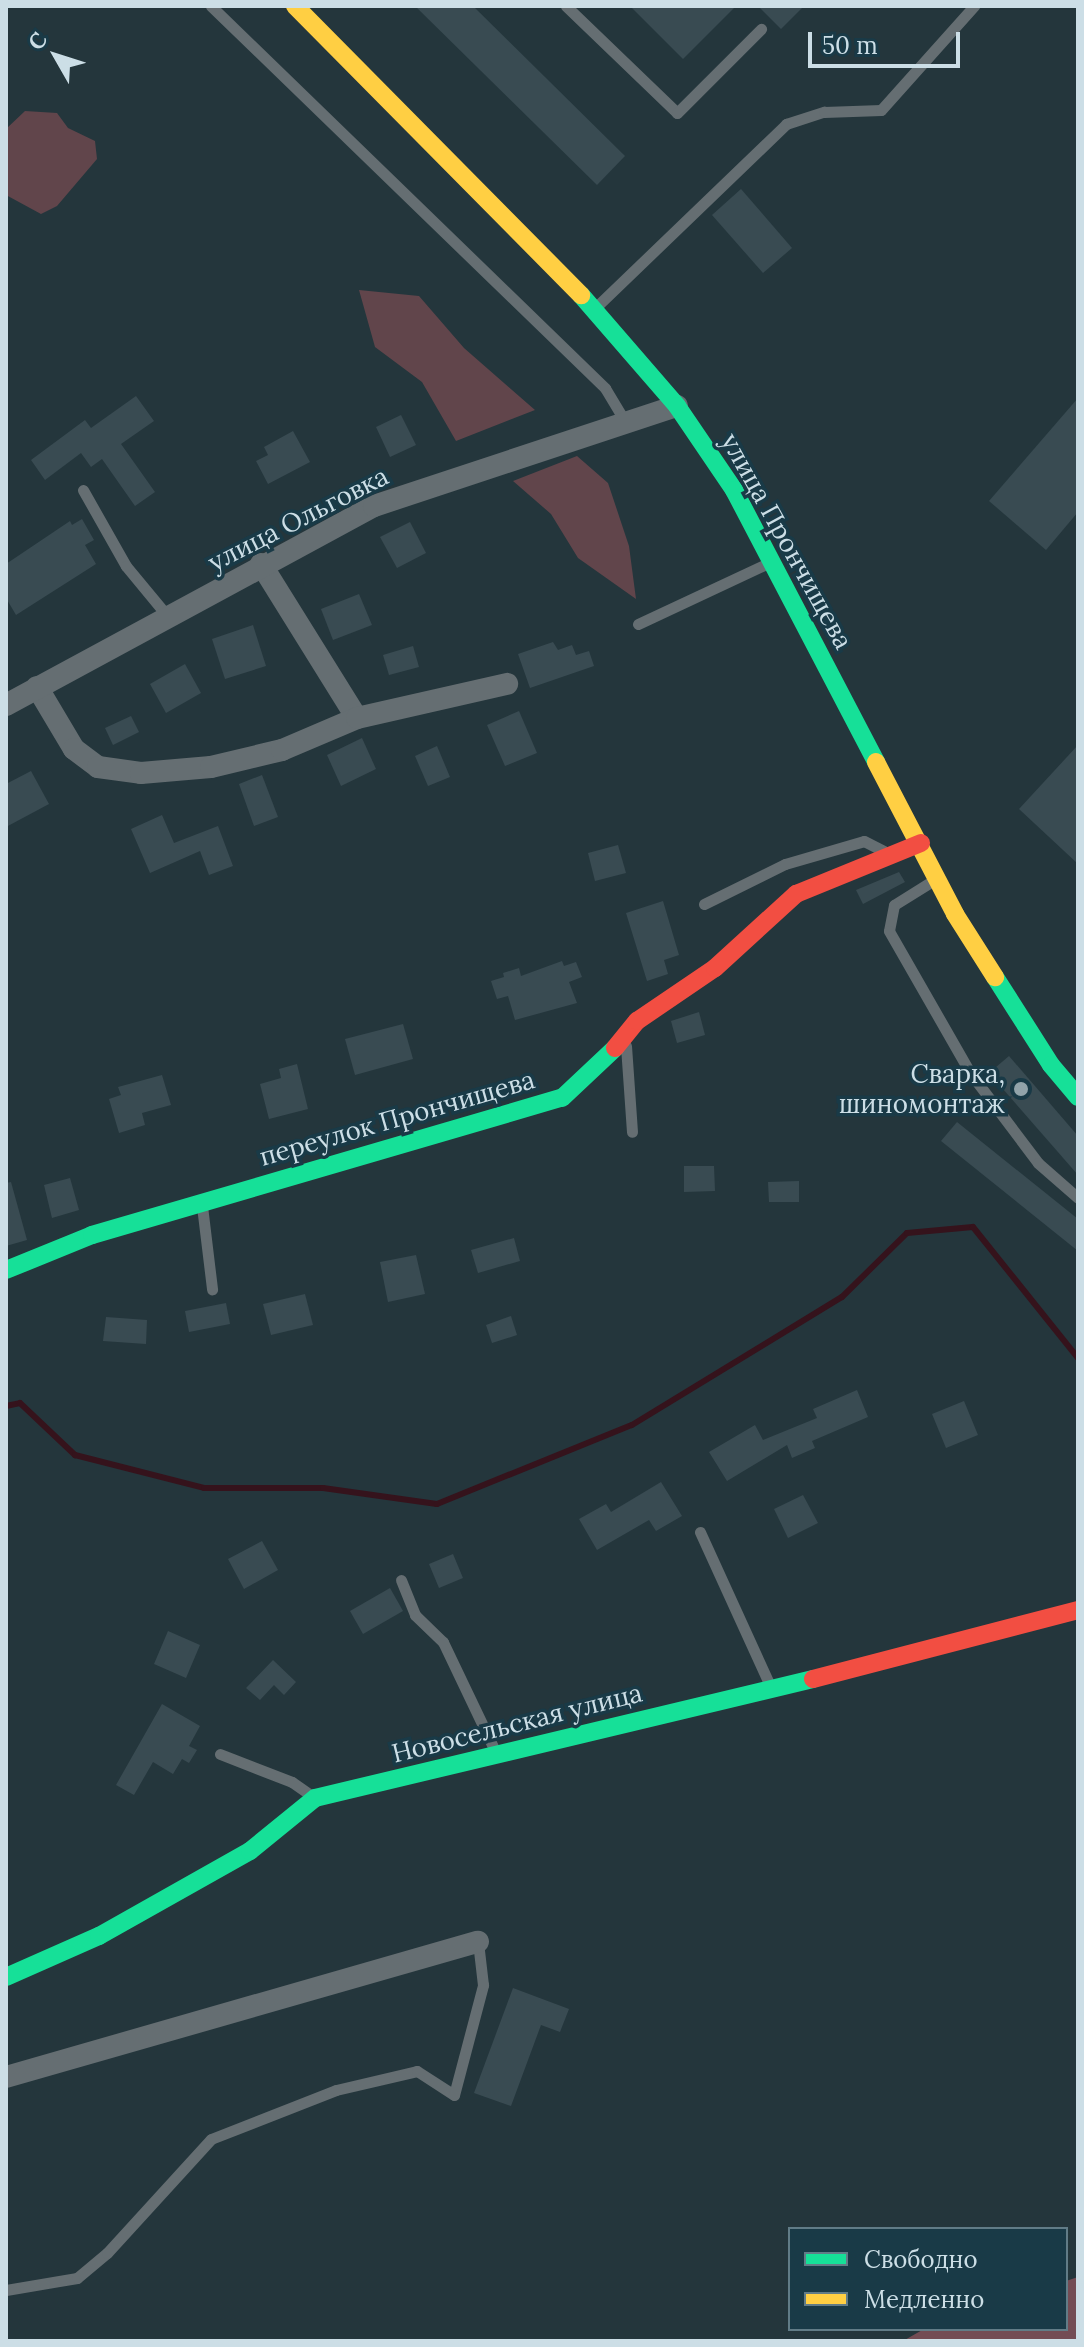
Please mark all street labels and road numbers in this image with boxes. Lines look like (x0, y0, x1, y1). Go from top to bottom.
street label: улица Прончищева (715, 428, 859, 654)
street label: улица Ольговка (203, 460, 393, 578)
street label: переулок Прончищева (256, 1064, 538, 1172)
street label: Новосельская улица (389, 1677, 645, 1769)

